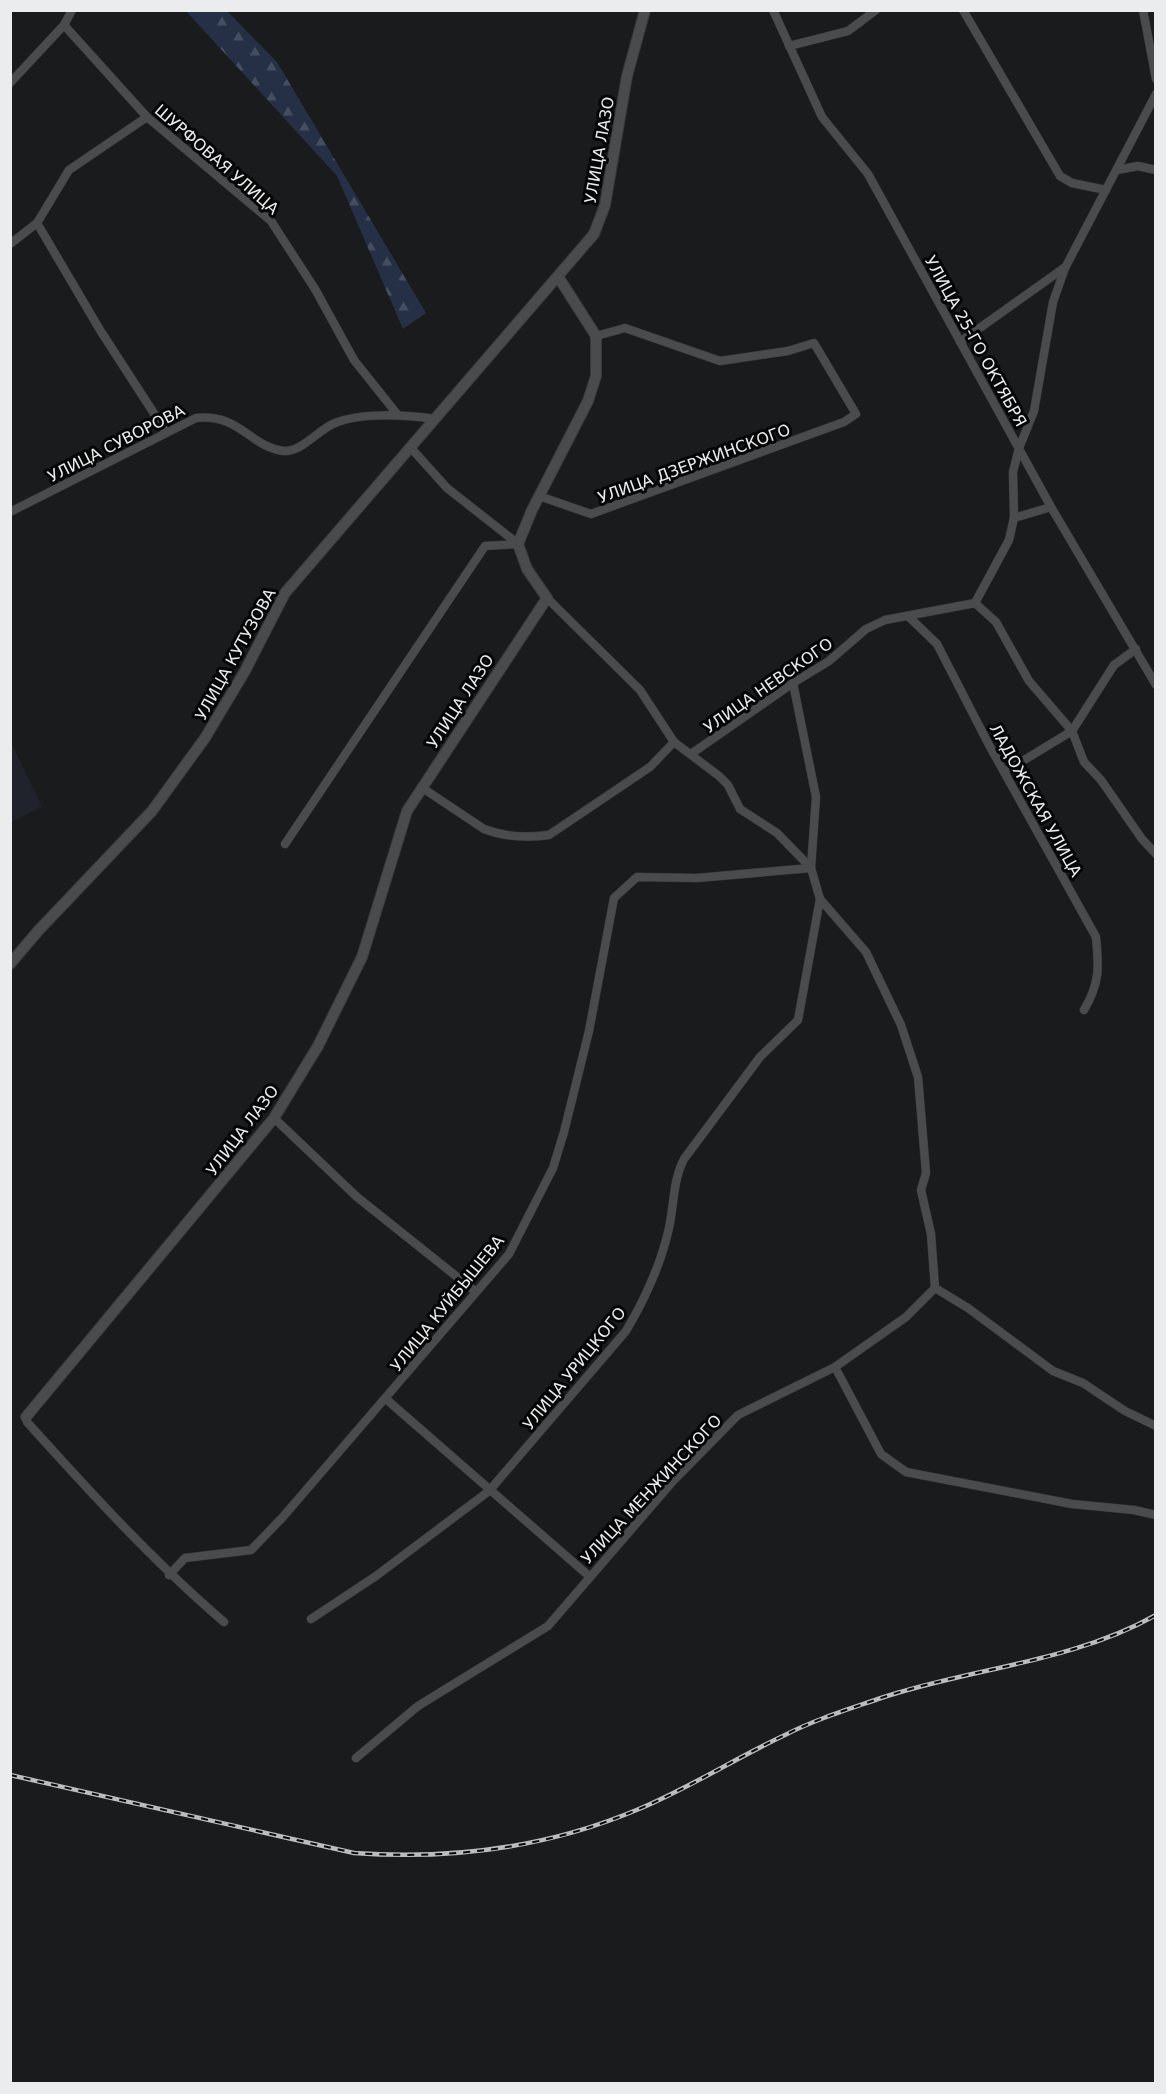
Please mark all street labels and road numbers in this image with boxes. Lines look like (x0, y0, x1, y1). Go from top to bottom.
street label: УЛИЦА ЛАЗО (581, 95, 618, 205)
street label: ШУРФОВАЯ УЛИЦА (151, 100, 283, 218)
street label: УЛИЦА 25-ГО ОКТЯБРЯ (921, 253, 1031, 430)
street label: УЛИЦА СУВОРОВА (45, 401, 188, 486)
street label: УЛИЦА ДЗЕРЖИНСКОГО (595, 420, 793, 507)
street label: УЛИЦА КУТУЗОВА (191, 585, 280, 723)
street label: УЛИЦА НЕВСКОГО (700, 634, 836, 737)
street label: УЛИЦА ЛАЗО (423, 651, 498, 752)
street label: ЛАДОЖСКАЯ УЛИЦА (986, 720, 1086, 880)
street label: УЛИЦА ЛАЗО (202, 1081, 282, 1179)
street label: УЛИЦА КУЙБЫШЕВА (387, 1231, 508, 1375)
street label: УЛИЦА УРИЦКОГО (519, 1303, 630, 1433)
street label: УЛИЦА МЕНЖИНСКОГО (577, 1411, 725, 1568)

